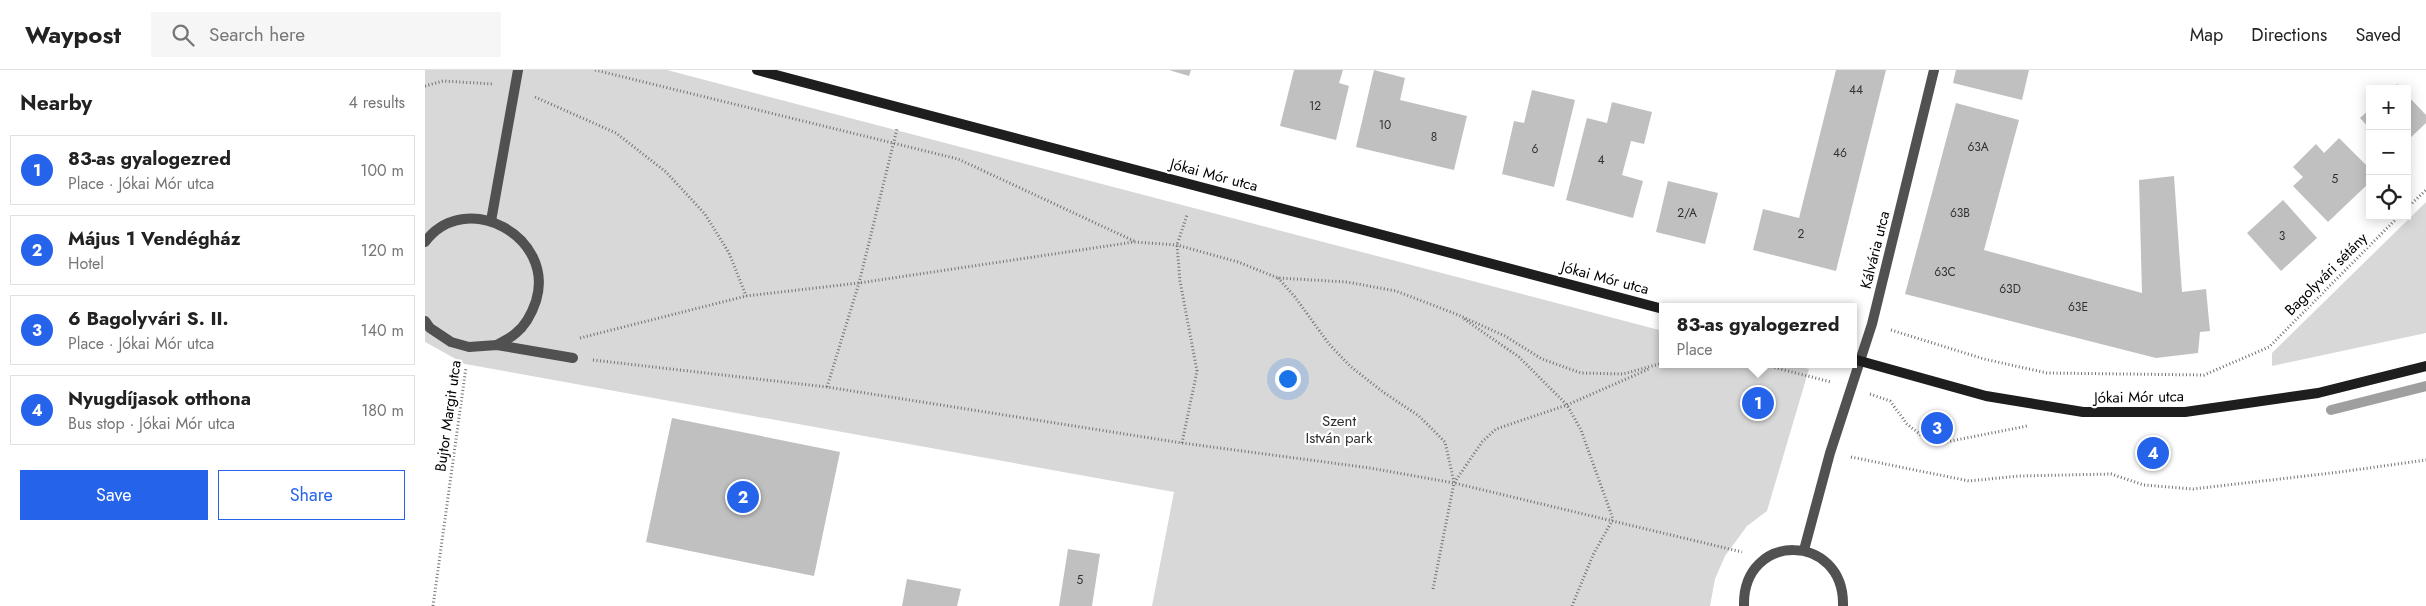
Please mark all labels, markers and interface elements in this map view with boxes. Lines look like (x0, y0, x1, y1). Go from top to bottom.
search box (151, 12, 501, 57)
text: Waypost (25, 17, 121, 52)
icon: search (169, 21, 197, 49)
text: Search here (209, 21, 305, 48)
text: Map (2190, 22, 2223, 48)
text: Directions (2251, 22, 2327, 48)
text: Saved (2355, 22, 2401, 48)
house number: 44 (1849, 81, 1863, 99)
map controls (2366, 85, 2411, 220)
button: + (2366, 85, 2411, 130)
text: Nearby (20, 88, 92, 118)
text: 4 results (349, 91, 405, 114)
house number: 12 (1309, 97, 1321, 115)
house number: 10 (1379, 116, 1391, 134)
house number: 8 (1431, 128, 1437, 146)
button: − (2366, 130, 2411, 175)
house number: 63A (1967, 138, 1989, 156)
house number: 6 (1532, 140, 1539, 158)
house number: 46 (1833, 144, 1847, 162)
text: 83-as gyalogezred (68, 145, 231, 172)
house number: 4 (1598, 151, 1605, 169)
street label: Jókai Mór utca (1166, 152, 1260, 197)
text: 1 (33, 159, 41, 182)
text: 100 m (360, 159, 404, 182)
house number: 5 (2332, 170, 2339, 188)
text: Place · Jókai Mór utca (68, 172, 214, 195)
button: locate (2366, 175, 2411, 220)
house number: 2/A (1677, 204, 1697, 222)
house number: 63B (1950, 204, 1970, 222)
street label: Kálvária utca (1855, 209, 1895, 291)
text: Május 1 Vendégház (68, 225, 241, 252)
house number: 2 (1798, 225, 1805, 243)
house number: 3 (2279, 227, 2286, 245)
street label: Bagolyvári sétány (2280, 227, 2373, 320)
text: 2 (32, 239, 42, 262)
text: 120 m (361, 239, 404, 262)
text: Hotel (68, 252, 104, 275)
street label: Jókai Mór utca (1557, 255, 1651, 300)
house number: 63C (1934, 263, 1956, 281)
house number: 63D (1999, 280, 2021, 298)
house number: 63E (2068, 298, 2088, 316)
popup (1659, 303, 1857, 368)
text: 6 Bagolyvári S. II. (68, 305, 229, 332)
text: 83-as gyalogezred (1677, 311, 1839, 338)
text: 3 (32, 319, 42, 342)
text: 140 m (361, 319, 404, 342)
text: Place · Jókai Mór utca (68, 332, 214, 355)
text: Place (1677, 338, 1713, 361)
street label: Bujtor Margit utca (429, 359, 467, 473)
your location (1275, 366, 1301, 392)
pin: 1 (1742, 384, 1774, 422)
text: Nyugdíjasok otthona (68, 385, 251, 412)
street label: Jókai Mór utca (2092, 385, 2184, 409)
text: 4 (31, 399, 43, 422)
text: 180 m (361, 399, 404, 422)
pin: 3 (1921, 409, 1953, 447)
park label: Szent István park (1305, 410, 1373, 449)
text: Bus stop · Jókai Mór utca (68, 412, 235, 435)
pin: 4 (2137, 434, 2169, 472)
button: Save (20, 470, 208, 520)
button: Share (218, 470, 405, 520)
pin: 2 (727, 478, 759, 516)
house number: 5 (1077, 571, 1084, 589)

